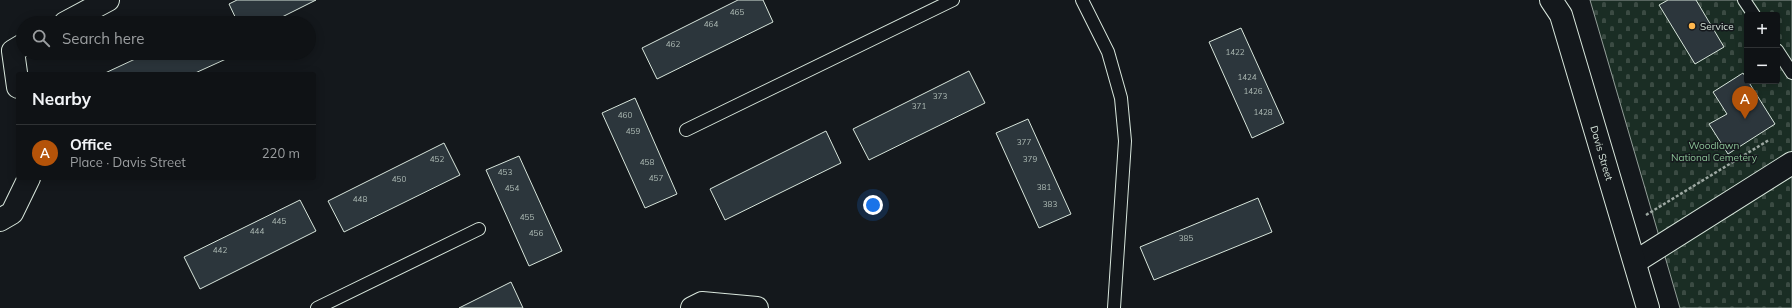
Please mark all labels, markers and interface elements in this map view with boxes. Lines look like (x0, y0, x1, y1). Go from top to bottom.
house number: 465 (730, 7, 744, 17)
map controls (1744, 12, 1780, 84)
button: + (1744, 12, 1780, 48)
search box (16, 16, 316, 60)
house number: 464 (704, 19, 718, 29)
place label: Service (1700, 20, 1734, 33)
marker: Service (1687, 21, 1697, 31)
icon: search (30, 27, 52, 49)
text: Search here (62, 29, 144, 48)
house number: 462 (666, 39, 680, 49)
house number: 1422 (1225, 47, 1245, 57)
button: − (1744, 48, 1780, 84)
house number: 1424 (1237, 72, 1257, 82)
house number: 1426 (1243, 86, 1263, 96)
pin: A (1732, 86, 1758, 119)
text: Nearby (32, 88, 91, 109)
house number: 373 (933, 91, 947, 101)
house number: 371 (912, 101, 926, 111)
house number: 1428 (1253, 107, 1273, 117)
house number: 460 (618, 110, 632, 120)
street label: Davis Street (1587, 124, 1616, 183)
house number: 459 (626, 126, 640, 136)
text: Office (70, 135, 112, 154)
house number: 377 (1017, 137, 1031, 147)
park label: Woodlawn National Cemetery (1671, 139, 1758, 164)
text: A (40, 145, 50, 161)
text: 220 m (262, 145, 300, 161)
text: Place · Davis Street (70, 154, 186, 170)
house number: 452 (430, 154, 444, 164)
house number: 379 (1023, 154, 1037, 164)
house number: 458 (640, 157, 654, 167)
house number: 453 (498, 167, 512, 177)
house number: 457 (649, 173, 663, 183)
house number: 450 (392, 174, 406, 184)
house number: 381 (1037, 182, 1051, 192)
house number: 454 (505, 183, 519, 193)
house number: 448 (353, 194, 367, 204)
your location (863, 195, 883, 215)
house number: 383 (1043, 199, 1057, 209)
house number: 455 (520, 212, 534, 222)
house number: 445 (272, 216, 286, 226)
house number: 444 (250, 226, 264, 236)
house number: 456 (529, 228, 543, 238)
house number: 385 (1179, 233, 1193, 243)
house number: 442 (213, 245, 227, 255)

